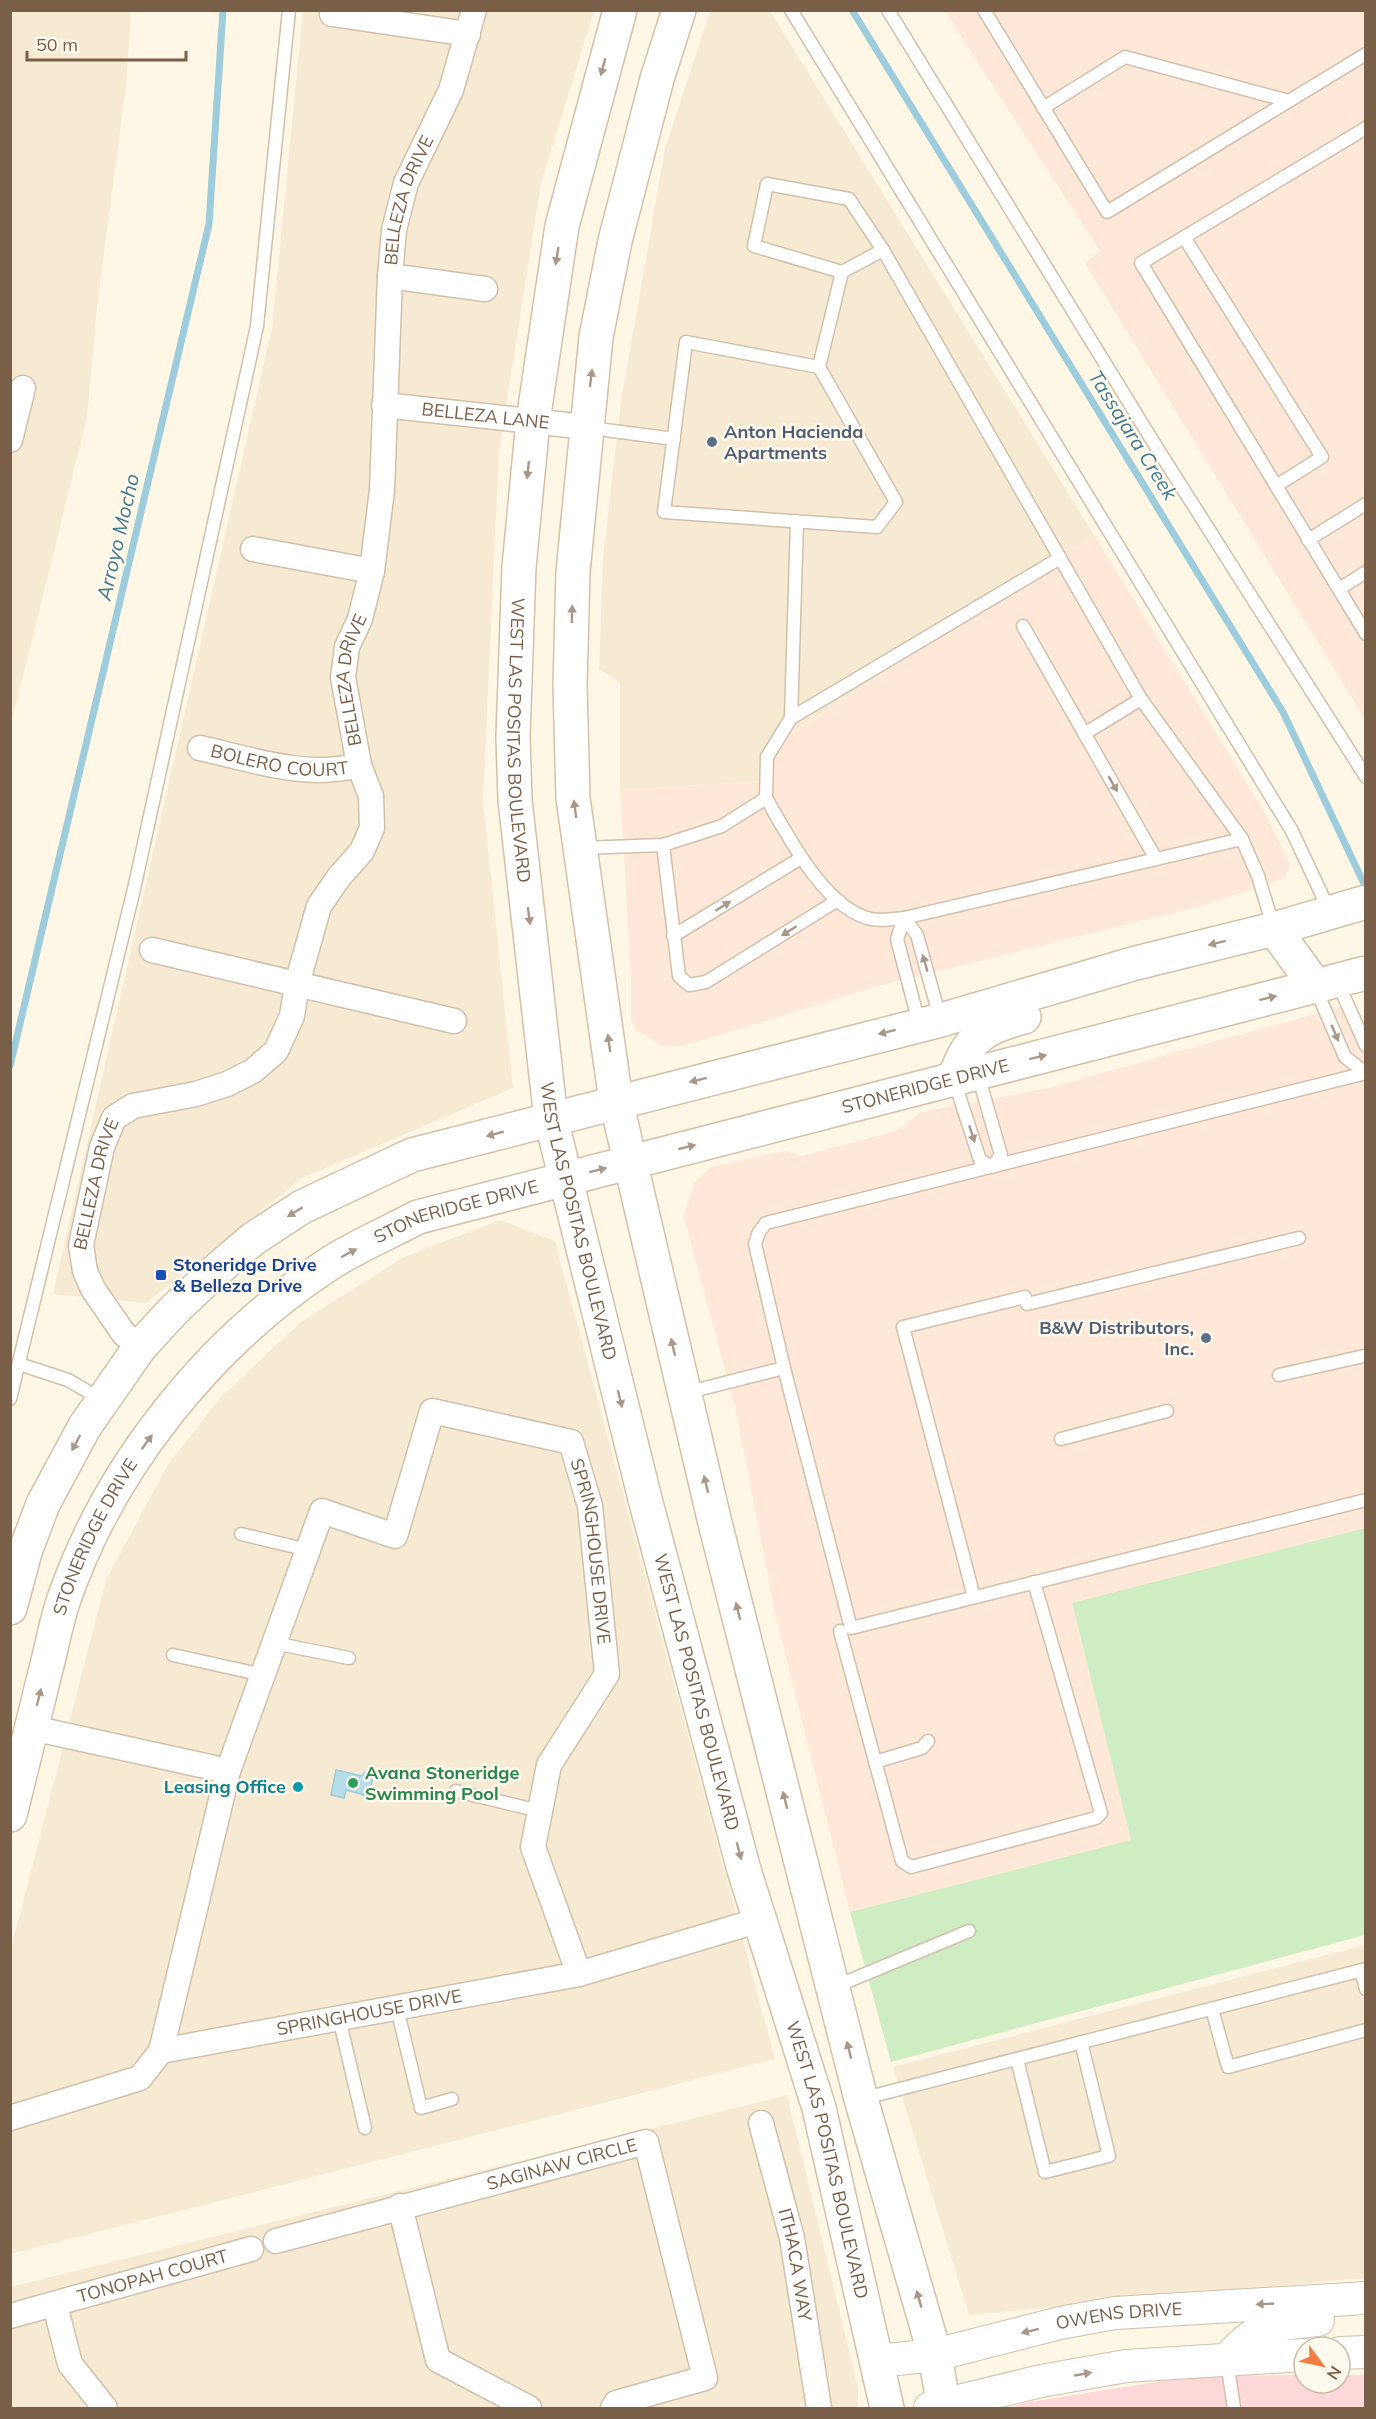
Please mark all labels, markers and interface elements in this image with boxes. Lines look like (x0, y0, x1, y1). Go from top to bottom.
scale bar (27, 24, 186, 62)
text: 50 m (36, 33, 78, 56)
one-way arrow (597, 57, 607, 76)
street label: BELLEZA DRIVE (379, 132, 438, 266)
one-way arrow (552, 247, 561, 266)
water label: Tassajara Creek (1084, 365, 1184, 505)
one-way arrow (586, 368, 596, 387)
street label: BELLEZA LANE (420, 397, 550, 434)
place label: Anton Hacienda Apartments (724, 420, 863, 464)
marker: Anton Hacienda Apartments (705, 435, 719, 449)
one-way arrow (523, 460, 533, 479)
water label: Arroyo Mocho (91, 471, 144, 604)
street label: WEST LAS POSITAS BOULEVARD (502, 597, 536, 884)
one-way arrow (567, 604, 577, 623)
street label: BELLEZA DRIVE (330, 610, 372, 748)
street label: BOLERO COURT (208, 739, 350, 781)
one-way arrow (1108, 776, 1118, 793)
one-way arrow (570, 799, 579, 818)
one-way arrow (715, 900, 731, 911)
one-way arrow (524, 906, 533, 925)
one-way arrow (780, 926, 797, 937)
one-way arrow (1208, 938, 1226, 948)
one-way arrow (920, 954, 929, 972)
one-way arrow (1259, 992, 1277, 1002)
one-way arrow (1330, 1025, 1340, 1043)
one-way arrow (878, 1027, 896, 1037)
one-way arrow (604, 1034, 613, 1053)
one-way arrow (1029, 1051, 1048, 1061)
street label: STONERIDGE DRIVE (839, 1053, 1011, 1118)
one-way arrow (689, 1075, 707, 1085)
street label: WEST LAS POSITAS BOULEVARD (536, 1080, 622, 1363)
street label: BELLEZA DRIVE (68, 1115, 124, 1252)
one-way arrow (968, 1125, 977, 1143)
one-way arrow (486, 1129, 504, 1139)
one-way arrow (678, 1142, 696, 1152)
one-way arrow (589, 1165, 607, 1175)
street label: STONERIDGE DRIVE (370, 1174, 541, 1248)
one-way arrow (287, 1207, 303, 1218)
one-way arrow (341, 1248, 358, 1258)
place label: Stoneridge Drive & Belleza Drive (173, 1253, 317, 1297)
marker: Stoneridge Drive & Belleza Drive (154, 1268, 168, 1282)
place label: B&W Distributors, Inc. (1039, 1316, 1194, 1360)
marker: B&W Distributors, Inc. (1199, 1331, 1213, 1345)
one-way arrow (668, 1338, 678, 1356)
one-way arrow (616, 1389, 626, 1408)
one-way arrow (71, 1434, 81, 1451)
one-way arrow (141, 1435, 153, 1450)
street label: STONERIDGE DRIVE (48, 1454, 142, 1618)
street label: SPRINGHOUSE DRIVE (566, 1456, 616, 1645)
one-way arrow (700, 1475, 710, 1493)
street label: WEST LAS POSITAS BOULEVARD (649, 1551, 745, 1833)
one-way arrow (732, 1602, 742, 1620)
one-way arrow (35, 1688, 45, 1706)
place label: Avana Stoneridge Swimming Pool (365, 1761, 519, 1805)
place label: Leasing Office (164, 1775, 286, 1798)
marker: Avana Stoneridge Swimming Pool (346, 1776, 360, 1790)
marker: Leasing Office (291, 1780, 305, 1794)
one-way arrow (780, 1791, 790, 1809)
one-way arrow (735, 1842, 745, 1860)
street label: SPRINGHOUSE DRIVE (275, 1984, 464, 2040)
street label: WEST LAS POSITAS BOULEVARD (781, 2018, 874, 2301)
one-way arrow (843, 2041, 853, 2060)
street label: SAGINAW CIRCLE (484, 2133, 639, 2195)
street label: ITHACA WAY (773, 2206, 817, 2324)
street label: TONOPAH COURT (74, 2244, 231, 2308)
one-way arrow (914, 2290, 923, 2308)
street label: OWENS DRIVE (1054, 2297, 1183, 2335)
one-way arrow (1256, 2300, 1275, 2309)
one-way arrow (1021, 2326, 1039, 2336)
north arrow (1292, 2335, 1352, 2395)
text: N (1323, 2363, 1346, 2384)
one-way arrow (1074, 2369, 1093, 2378)

